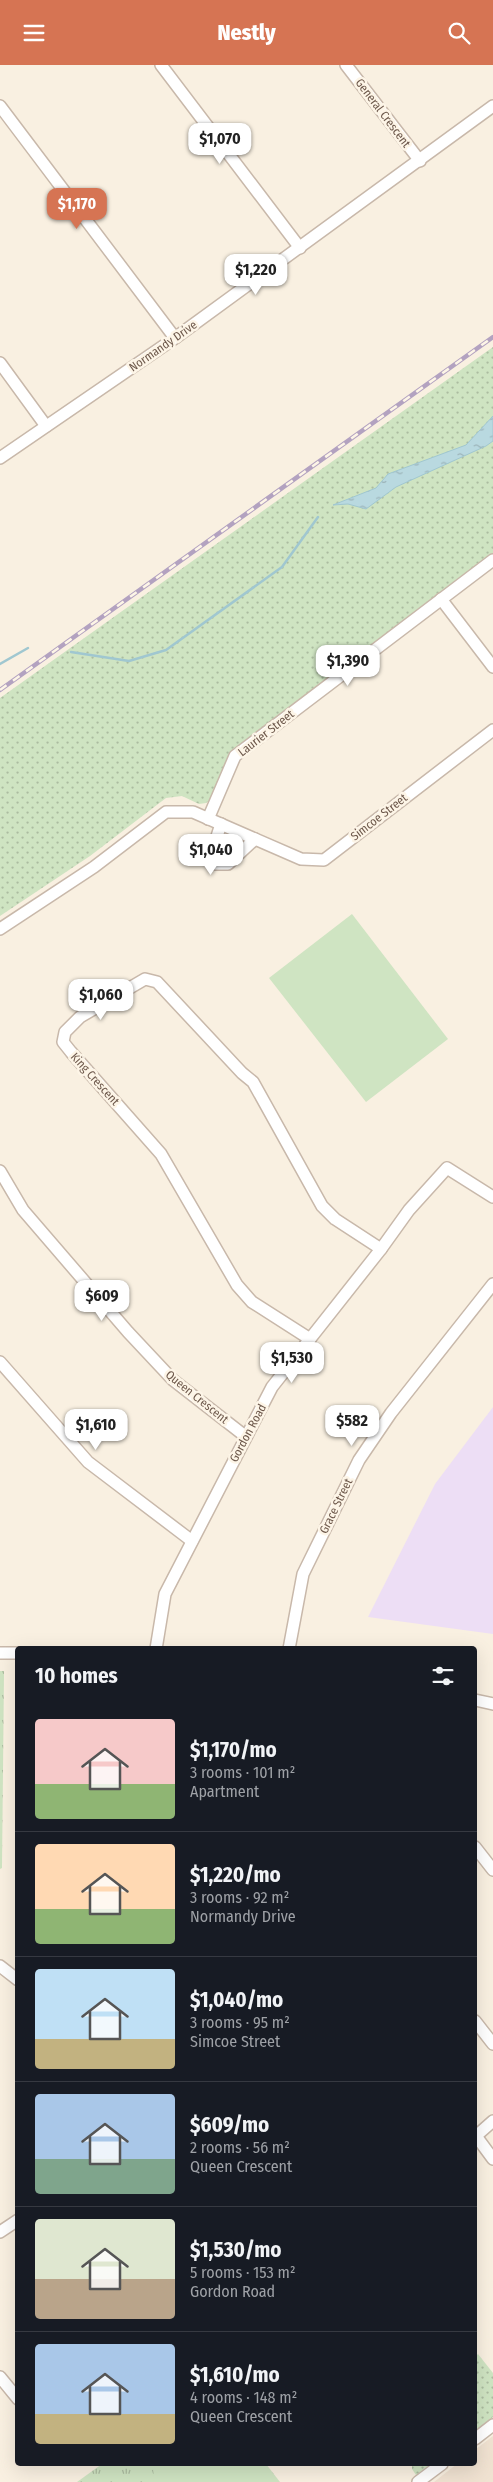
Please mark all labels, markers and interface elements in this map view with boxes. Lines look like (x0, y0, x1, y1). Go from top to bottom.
icon: menu (20, 19, 48, 47)
text: Nestly (217, 19, 276, 46)
icon: search (445, 19, 473, 47)
street label: General Crescent (353, 76, 413, 150)
pin: $1,070 (179, 123, 261, 165)
text: $1,070 (199, 129, 241, 148)
pin: $1,170 (36, 187, 118, 230)
text: $1,170 (58, 194, 96, 213)
pin: $1,220 (215, 253, 297, 296)
text: $1,220 (235, 260, 277, 279)
street label: Normandy Drive (127, 318, 200, 374)
pin: $1,390 (307, 645, 389, 687)
text: $1,390 (327, 651, 369, 670)
street label: Laurier Street (235, 707, 297, 759)
street label: Simcoe Street (348, 791, 410, 843)
pin: $1,040 (170, 833, 252, 876)
text: $1,040 (189, 840, 233, 859)
pin: $1,060 (60, 979, 142, 1021)
text: $1,060 (79, 985, 123, 1004)
street label: King Crescent (68, 1050, 122, 1108)
pin: $609 (72, 1279, 132, 1322)
text: $609 (85, 1286, 119, 1305)
pin: $1,530 (251, 1341, 333, 1384)
text: $1,530 (271, 1348, 313, 1367)
street label: Queen Crescent (163, 1367, 231, 1427)
street label: Gordon Road (227, 1402, 269, 1464)
pin: $582 (322, 1405, 382, 1447)
pin: $1,610 (55, 1409, 137, 1451)
text: $582 (336, 1411, 368, 1430)
text: $1,610 (76, 1415, 116, 1434)
street label: Grace Street (317, 1476, 355, 1536)
icon: filters (429, 1662, 457, 1690)
text: 10 homes (35, 1663, 118, 1689)
text: $1,170/mo (190, 1737, 277, 1763)
icon: home (75, 1739, 135, 1799)
text: 3 rooms · 101 m² (190, 1763, 295, 1782)
text: Apartment (190, 1782, 259, 1801)
text: $1,220/mo (190, 1862, 281, 1888)
icon: home (75, 1864, 135, 1924)
text: 3 rooms · 92 m² (190, 1888, 289, 1907)
text: Normandy Drive (190, 1907, 296, 1926)
text: $1,040/mo (190, 1987, 283, 2013)
icon: home (75, 1989, 135, 2049)
text: 3 rooms · 95 m² (190, 2013, 290, 2032)
text: Simcoe Street (190, 2032, 280, 2051)
text: $609/mo (190, 2112, 269, 2138)
icon: home (75, 2114, 135, 2174)
text: 2 rooms · 56 m² (190, 2138, 290, 2157)
text: Queen Crescent (190, 2157, 292, 2176)
text: $1,530/mo (190, 2237, 282, 2263)
icon: home (75, 2239, 135, 2299)
text: 5 rooms · 153 m² (190, 2263, 296, 2282)
text: Gordon Road (190, 2282, 275, 2301)
text: $1,610/mo (190, 2362, 280, 2388)
icon: home (75, 2364, 135, 2424)
text: 4 rooms · 148 m² (190, 2388, 297, 2407)
text: Queen Crescent (190, 2407, 292, 2426)

